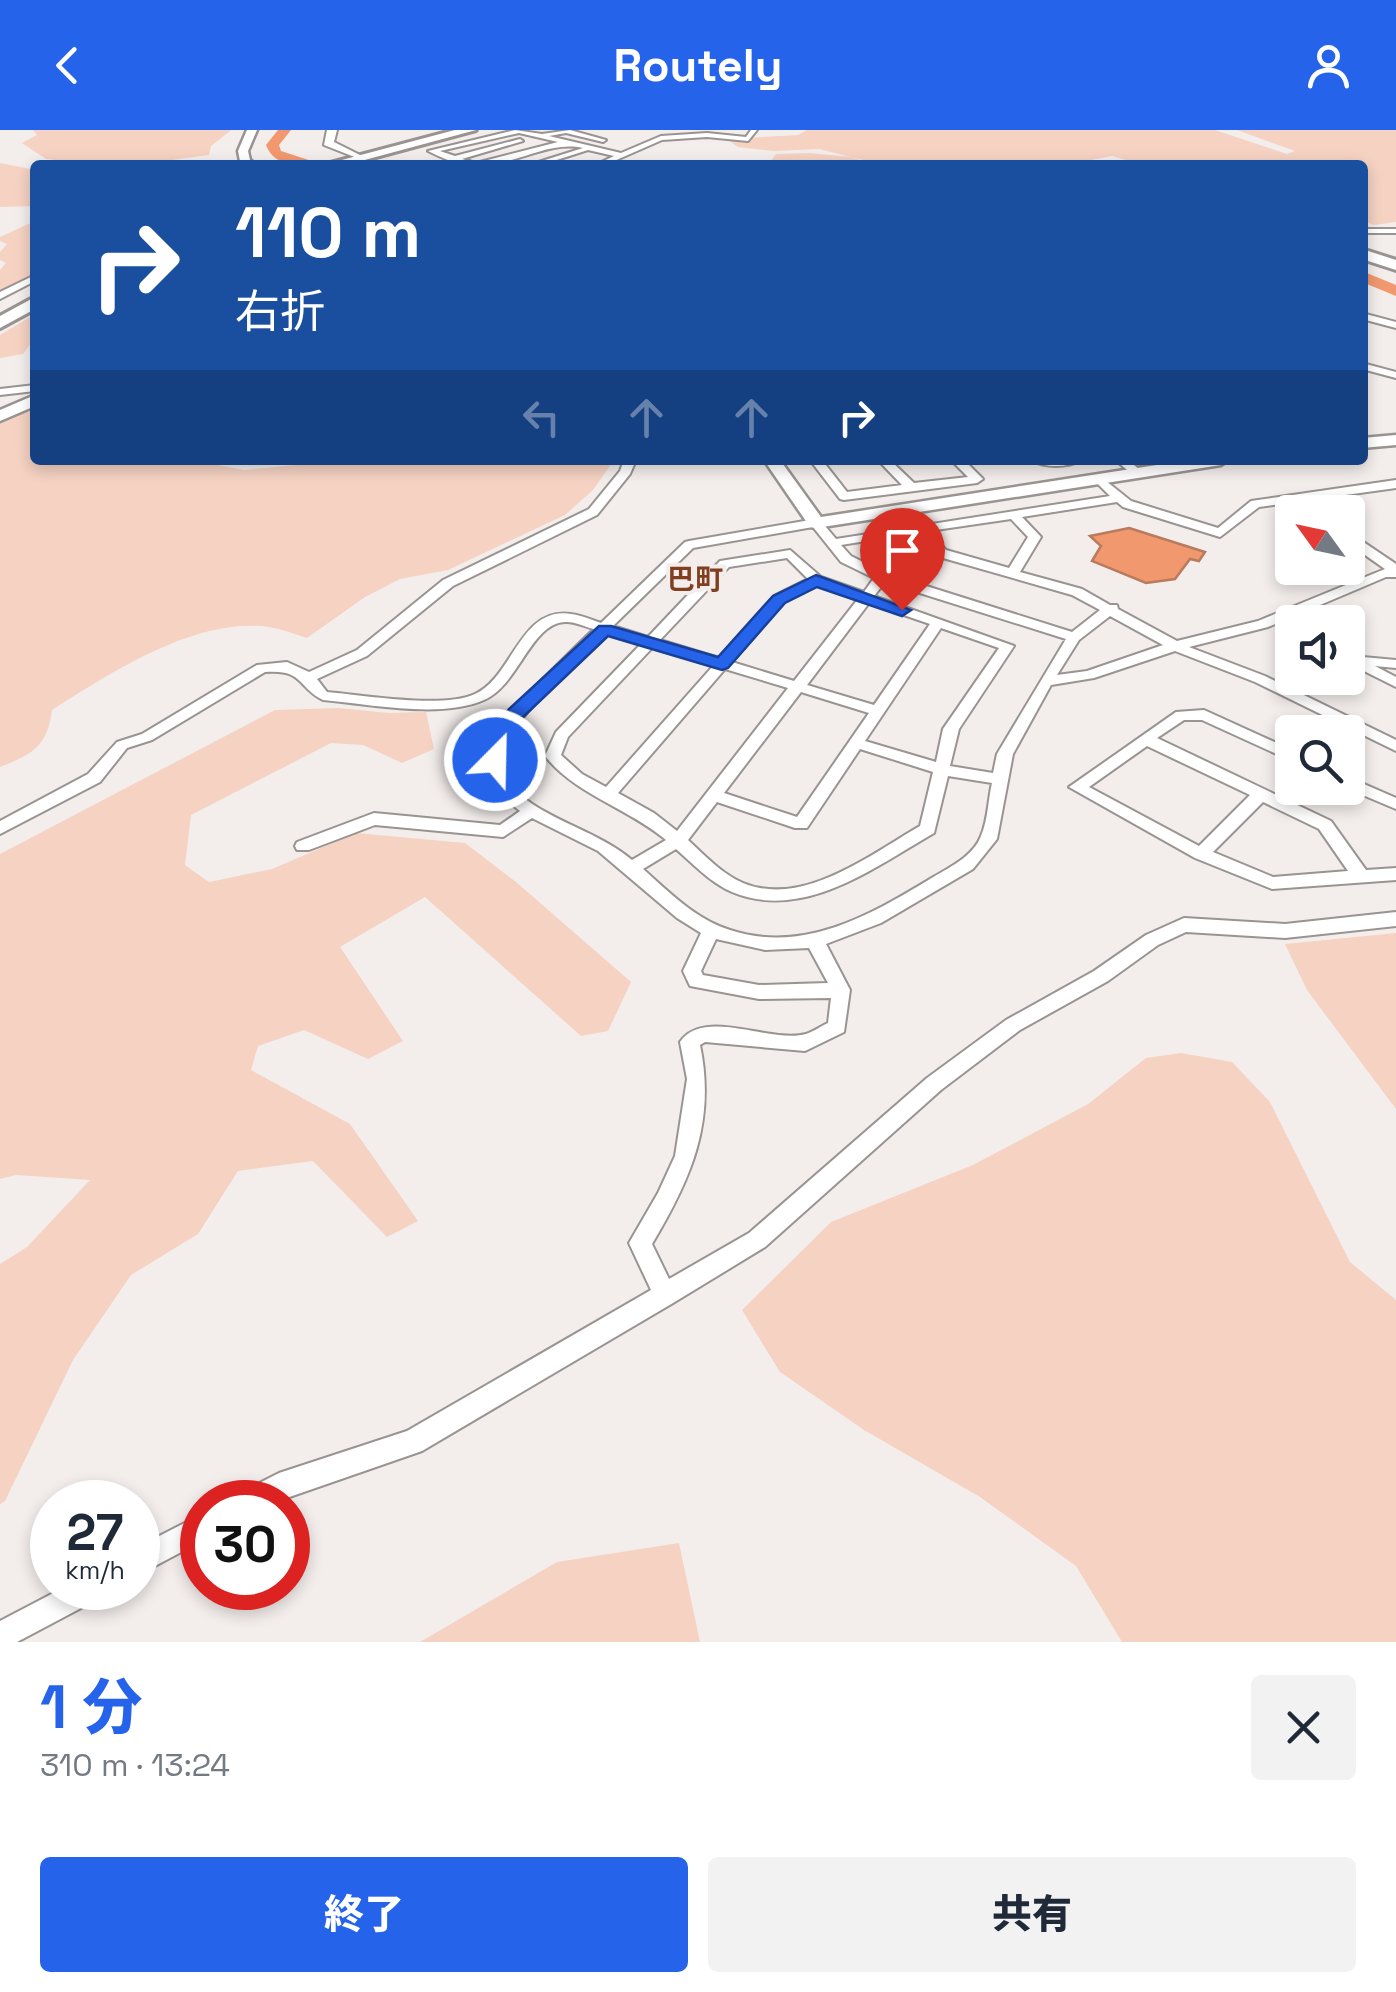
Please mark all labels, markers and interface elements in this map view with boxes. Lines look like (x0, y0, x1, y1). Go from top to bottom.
text: Routely (613, 37, 783, 94)
icon: back (40, 38, 95, 93)
icon: person (1301, 38, 1356, 93)
text: 110 m (235, 188, 421, 277)
icon: right (70, 200, 200, 330)
text: 右折 (235, 283, 325, 340)
icon: left (514, 390, 569, 445)
icon: ahead (619, 390, 674, 445)
icon: ahead (724, 390, 779, 445)
icon: right (829, 390, 884, 445)
north arrow (1275, 495, 1365, 585)
map controls (1275, 495, 1365, 805)
pin (860, 508, 945, 611)
icon: arrive (875, 523, 930, 578)
district label: 巴町 (667, 561, 723, 597)
button: sound (1275, 605, 1365, 695)
position arrow (443, 708, 547, 812)
button: search (1275, 715, 1365, 805)
speed limit sign: 30 (180, 1480, 310, 1610)
text: 27 (67, 1501, 123, 1565)
text: km/h (65, 1554, 125, 1586)
text: 1 分 (40, 1669, 142, 1746)
button: close (1251, 1675, 1356, 1780)
text: 310 m · 13:24 (40, 1745, 230, 1785)
button: 終了 (40, 1857, 688, 1972)
button: 共有 (708, 1857, 1356, 1972)

